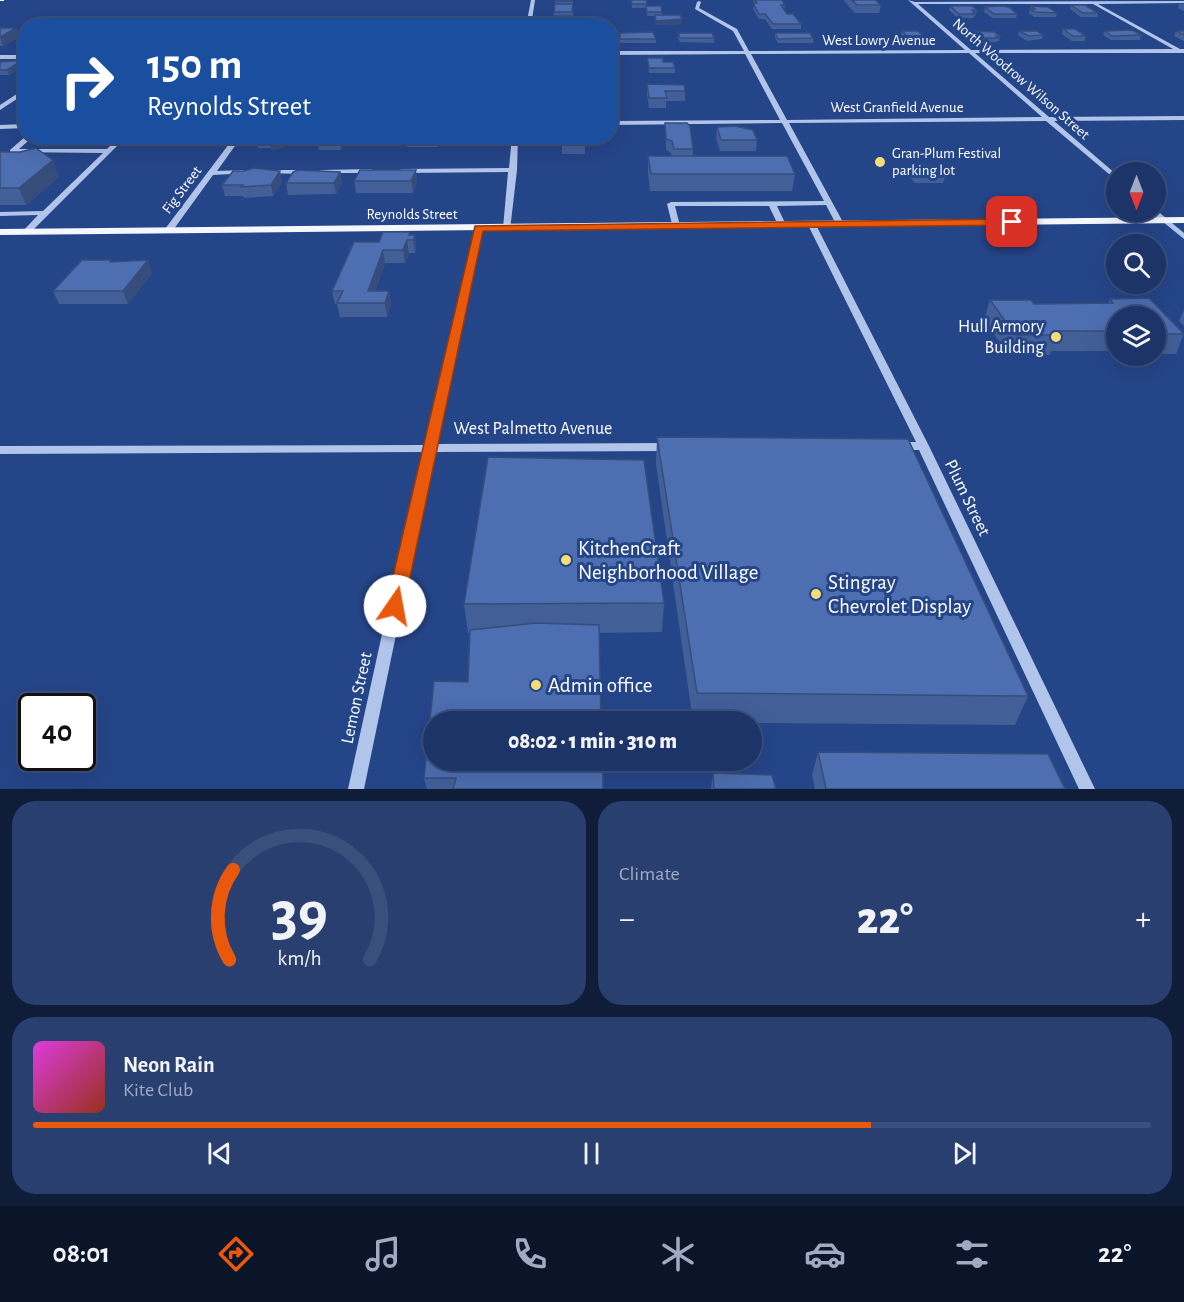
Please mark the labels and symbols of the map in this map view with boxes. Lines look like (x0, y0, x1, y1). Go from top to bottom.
street label: North Woodrow Wilson Street (950, 16, 1092, 142)
street label: West Lowry Avenue (822, 33, 936, 48)
street label: West Granfield Avenue (830, 100, 964, 115)
place label: Gran-Plum Festival parking lot (892, 146, 1001, 178)
marker: Gran-Plum Festival parking lot (873, 155, 887, 169)
north arrow (1106, 162, 1166, 222)
street label: Fig Street (159, 163, 205, 217)
pin (986, 196, 1037, 247)
street label: Reynolds Street (366, 207, 458, 222)
place label: Hull Armory Building (958, 318, 1044, 357)
marker: Hull Armory Building (1049, 330, 1063, 344)
street label: West Palmetto Avenue (454, 420, 612, 438)
street label: Plum Street (941, 457, 993, 539)
place label: KitchenCraft Neighborhood Village (578, 538, 758, 583)
marker: KitchenCraft Neighborhood Village (559, 553, 573, 567)
place label: Stingray Chevrolet Display (828, 572, 971, 617)
position arrow (363, 574, 427, 638)
marker: Stingray Chevrolet Display (809, 587, 823, 601)
street label: Lemon Street (339, 650, 376, 745)
place label: Admin office (548, 675, 652, 696)
marker: Admin office (529, 678, 543, 692)
speed limit sign: 40 (18, 693, 96, 771)

